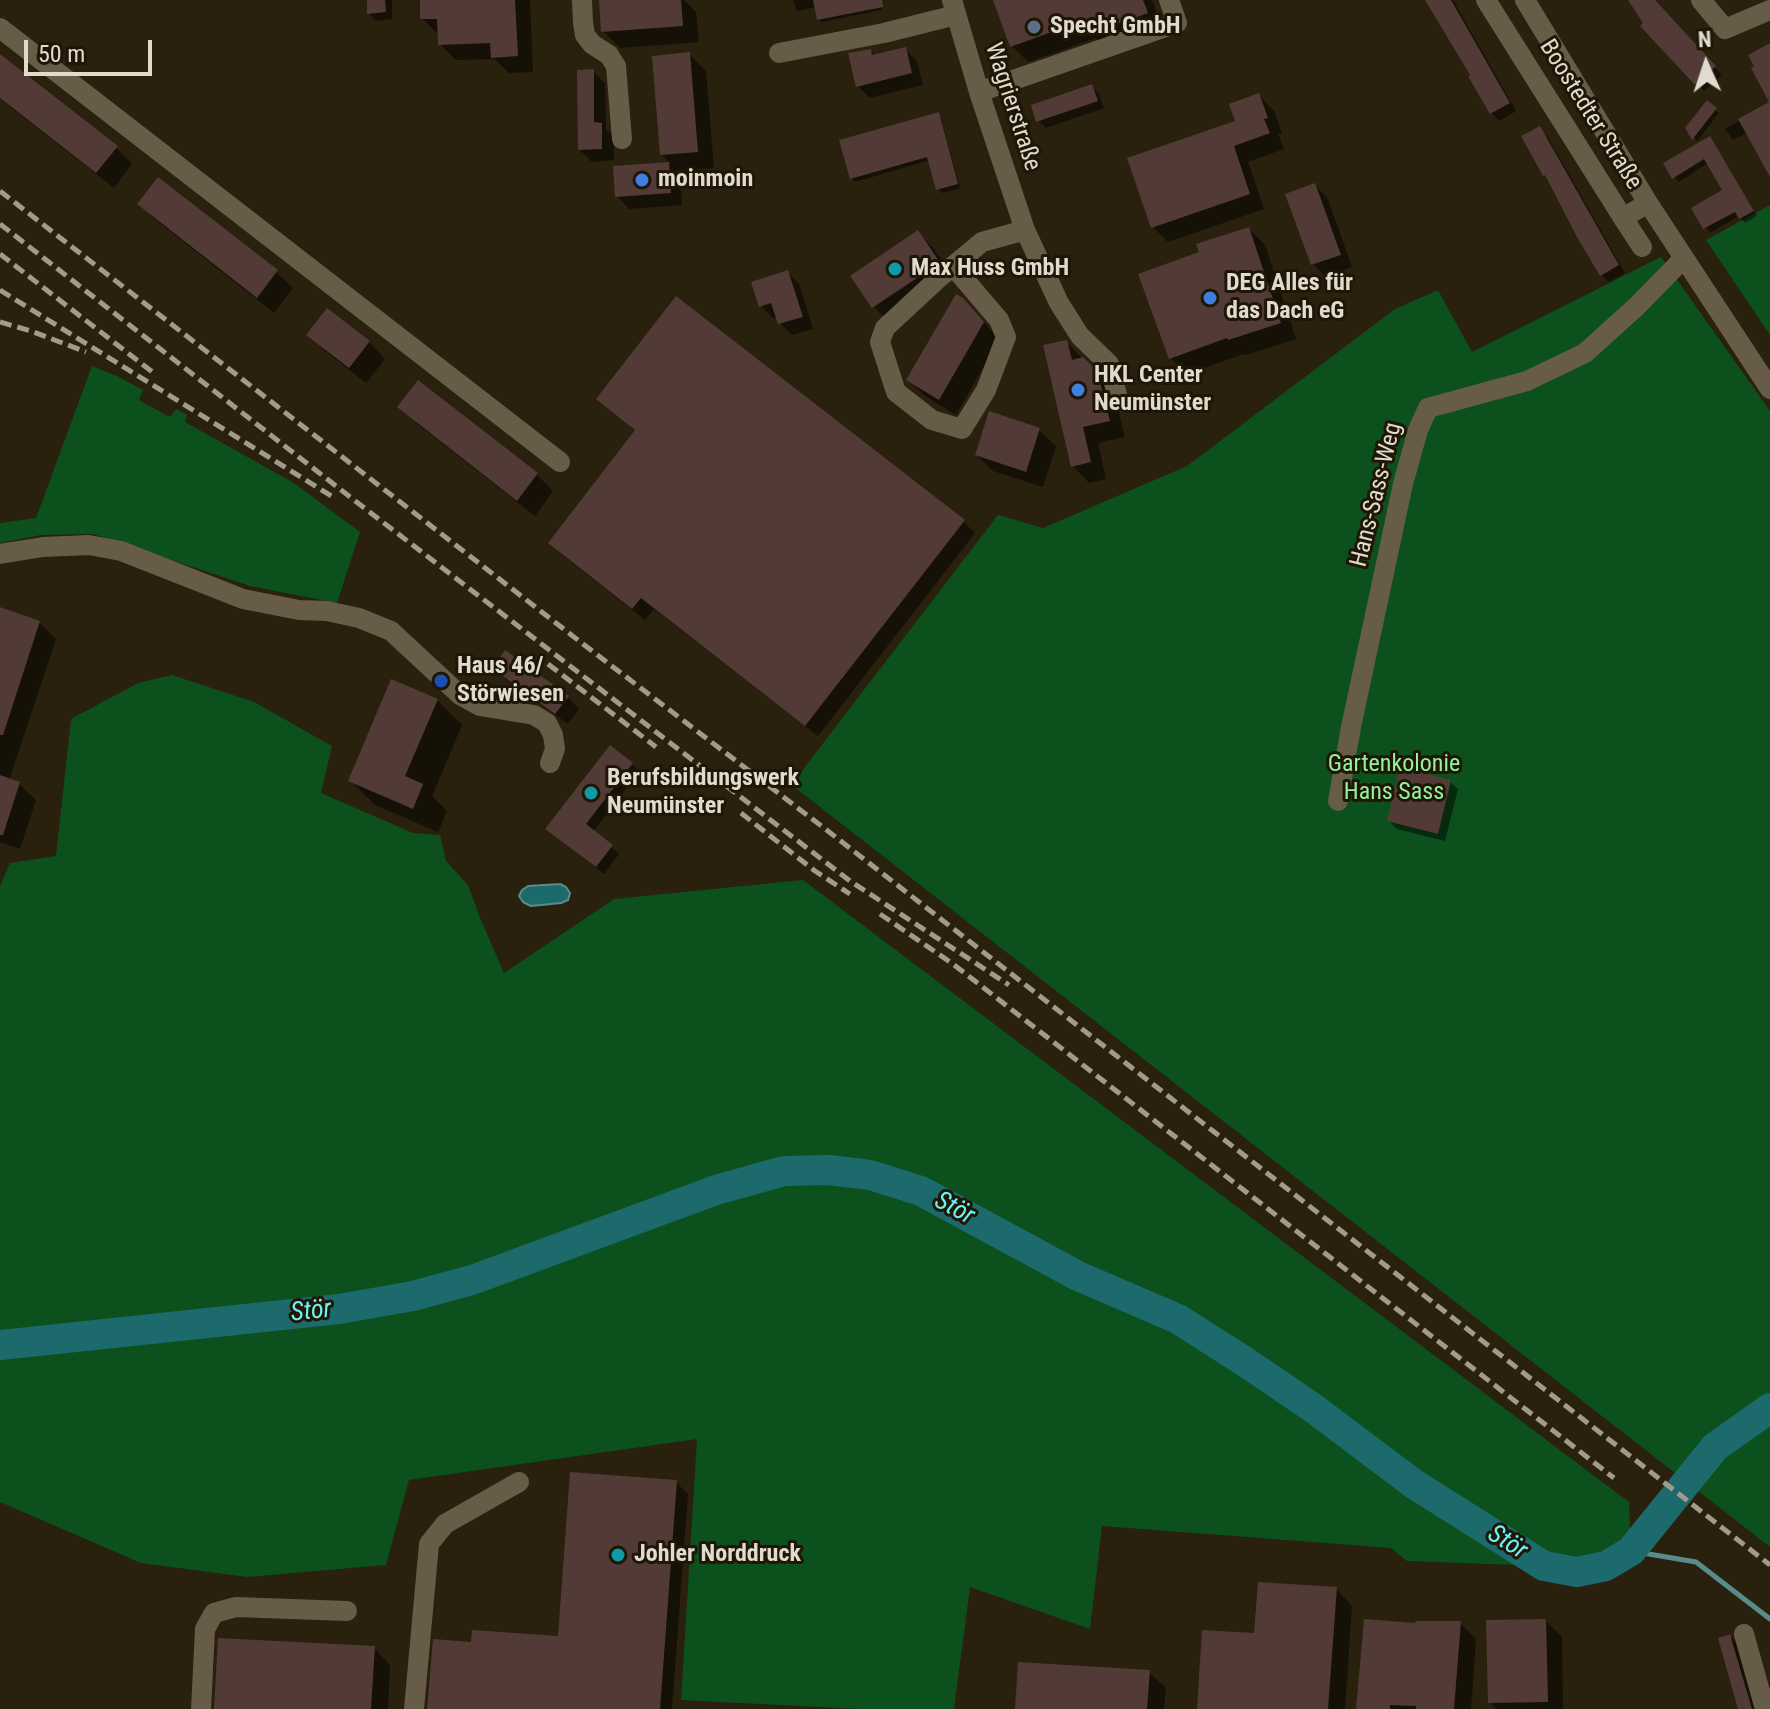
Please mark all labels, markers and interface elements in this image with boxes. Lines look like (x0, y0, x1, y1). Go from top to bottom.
place label: Specht GmbH (1050, 13, 1181, 41)
marker: Specht GmbH (1025, 18, 1043, 36)
scale bar (28, 24, 156, 74)
north arrow (1666, 24, 1746, 104)
text: N (1697, 27, 1712, 52)
street label: Boostedter Straße (1532, 35, 1648, 195)
street label: Wagrierstraße (978, 39, 1046, 175)
text: 50 m (38, 40, 85, 68)
place label: moinmoin (658, 166, 753, 194)
marker: moinmoin (633, 171, 651, 189)
place label: Max Huss GmbH (911, 255, 1069, 283)
marker: Max Huss GmbH (886, 260, 904, 278)
place label: DEG Alles für das Dach eG (1226, 270, 1353, 326)
marker: DEG Alles für das Dach eG (1201, 289, 1219, 307)
place label: HKL Center Neumünster (1094, 362, 1211, 418)
marker: HKL Center Neumünster (1069, 381, 1087, 399)
street label: Hans-Sass-Weg (1345, 420, 1409, 570)
place label: Haus 46/ Störwiesen (457, 653, 564, 709)
marker: Haus 46/ Störwiesen (432, 672, 450, 690)
park label: Gartenkolonie Hans Sass (1328, 751, 1460, 807)
place label: Berufsbildungswerk Neumünster (607, 765, 799, 821)
marker: Berufsbildungswerk Neumünster (582, 784, 600, 802)
water label: Stör (929, 1186, 979, 1232)
water label: Stör (289, 1294, 333, 1330)
water label: Stör (1482, 1519, 1532, 1567)
place label: Johler Norddruck (634, 1541, 801, 1569)
marker: Johler Norddruck (609, 1546, 627, 1564)

